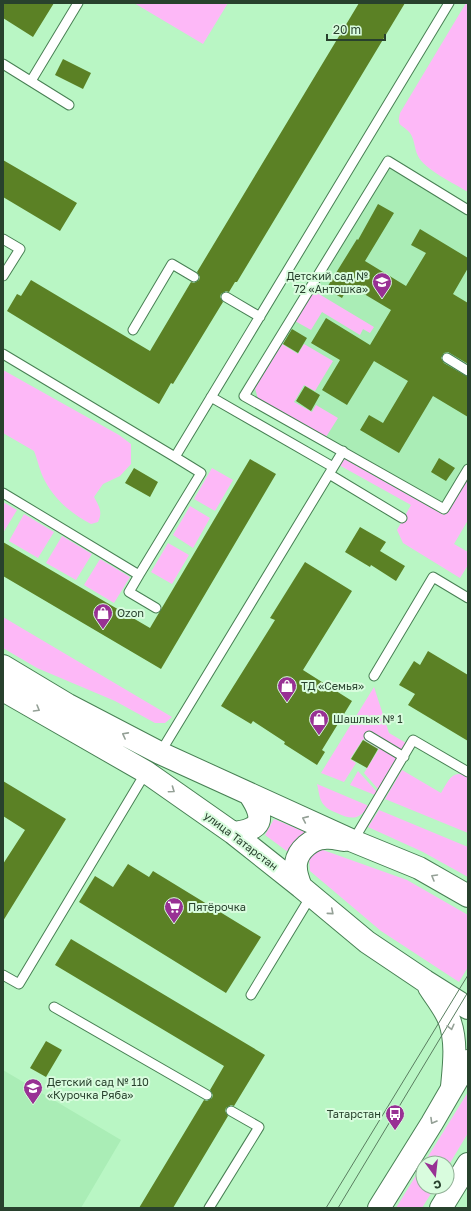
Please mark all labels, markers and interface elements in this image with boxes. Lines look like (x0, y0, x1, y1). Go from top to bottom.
scale bar (327, 16, 385, 42)
text: 20 m (333, 22, 361, 37)
place label: Детский сад № 72 «Антошка» (286, 269, 368, 295)
school or university icon: Детский сад № 72 «Антошка» (371, 271, 393, 299)
shop icon: Ozon (92, 602, 114, 630)
place label: Ozon (117, 606, 144, 619)
shop icon: ТД «Семья» (276, 675, 298, 703)
place label: ТД «Семья» (301, 679, 364, 692)
one-way arrow (33, 705, 40, 712)
shop icon: Шашлык № 1 (308, 708, 330, 736)
place label: Шашлык № 1 (333, 712, 402, 725)
one-way arrow (122, 732, 130, 740)
one-way arrow (168, 785, 175, 793)
street label: улица Татарстан (202, 809, 281, 873)
one-way arrow (301, 816, 309, 824)
one-way arrow (431, 874, 438, 882)
supermarket icon: Пятёрочка (163, 896, 185, 924)
place label: Пятёрочка (188, 900, 246, 913)
one-way arrow (327, 908, 334, 915)
one-way arrow (446, 1023, 455, 1030)
place label: Детский сад № 110 «Курочка Ряба» (47, 1075, 149, 1101)
school or university icon: Детский сад № 110 «Курочка Ряба» (22, 1077, 44, 1105)
bus stop icon: Татарстан (384, 1103, 406, 1131)
place label: Татарстан (327, 1107, 381, 1120)
one-way arrow (431, 1117, 438, 1124)
north arrow (415, 1155, 455, 1195)
text: С (432, 1178, 443, 1192)

